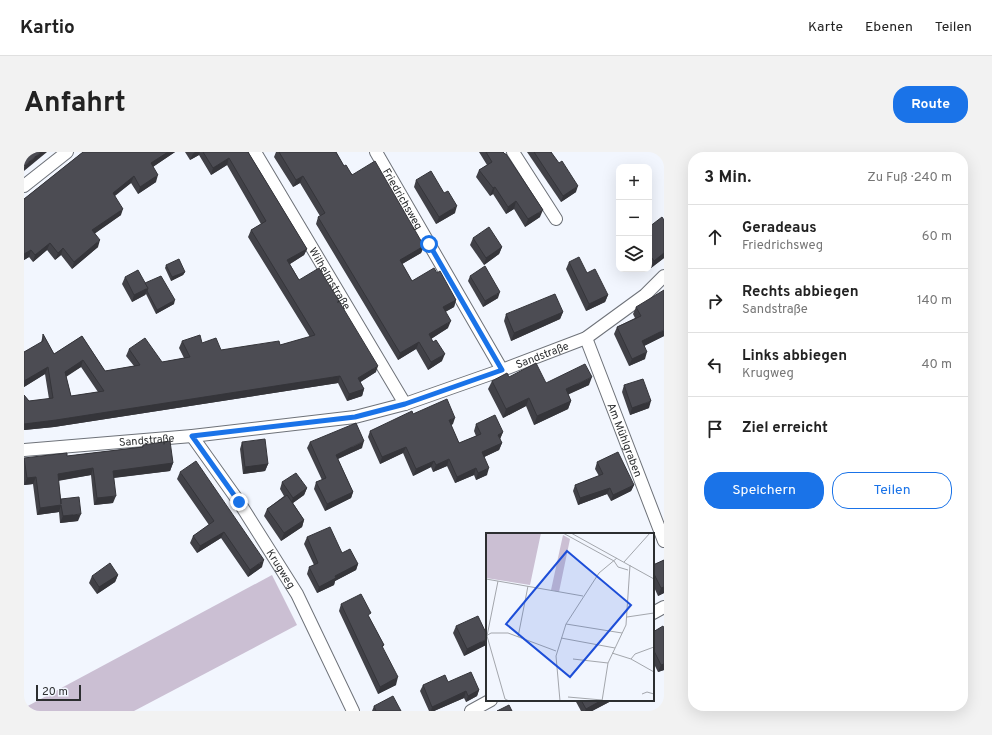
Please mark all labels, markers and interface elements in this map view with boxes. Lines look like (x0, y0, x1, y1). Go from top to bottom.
text: Kartio (20, 16, 75, 40)
text: Karte (808, 19, 843, 36)
text: Ebenen (865, 19, 913, 36)
text: Teilen (935, 19, 972, 36)
text: Anfahrt (24, 86, 126, 122)
button: Route (893, 86, 968, 123)
map controls (616, 164, 652, 272)
button: + (616, 164, 652, 200)
street label: Friedrichsweg (379, 166, 425, 232)
text: 3 Min. (704, 167, 751, 189)
text: Zu Fuß · 240 m (867, 170, 952, 186)
button: − (616, 200, 652, 236)
text: Geradeaus (742, 219, 817, 238)
icon: ahead (704, 226, 726, 248)
text: 60 m (922, 229, 952, 245)
route start (420, 235, 438, 253)
button: layers (616, 236, 652, 272)
text: Friedrichsweg (742, 238, 823, 254)
street label: Wilhelmstraße (305, 245, 353, 313)
text: Rechts abbiegen (742, 283, 859, 302)
icon: right (704, 290, 726, 312)
text: 140 m (917, 293, 952, 309)
text: Sandstraße (742, 302, 808, 318)
street label: Sandstraße (514, 339, 571, 372)
text: Links abbiegen (742, 347, 847, 366)
icon: left (704, 354, 726, 376)
text: 40 m (922, 357, 952, 373)
text: Krugweg (742, 366, 794, 382)
street label: Am Mühlgraben (604, 401, 645, 479)
icon: arrive (704, 418, 726, 440)
text: Ziel erreicht (742, 419, 828, 438)
street label: Sandstraße (118, 431, 175, 450)
button: Speichern (704, 472, 824, 509)
button: Teilen (832, 472, 952, 509)
route end (230, 493, 248, 511)
inset map (486, 533, 654, 701)
street label: Krugweg (263, 547, 298, 592)
scale bar (36, 683, 81, 702)
text: 20 m (42, 685, 68, 699)

